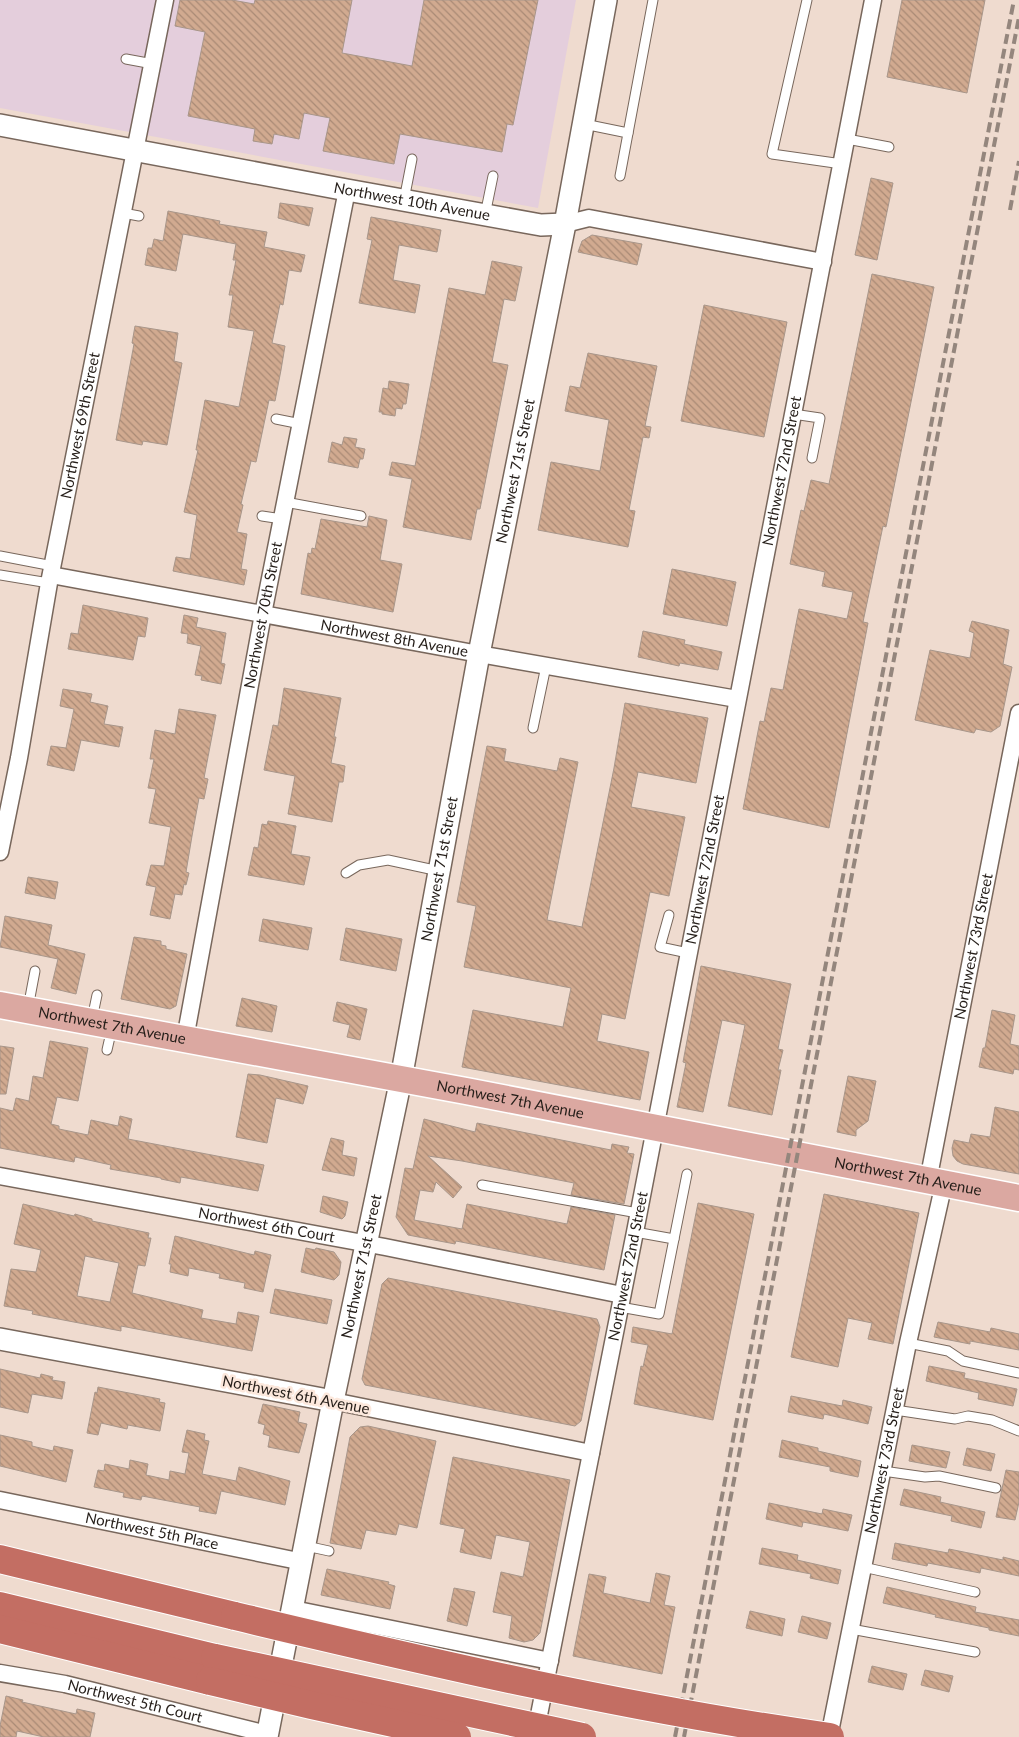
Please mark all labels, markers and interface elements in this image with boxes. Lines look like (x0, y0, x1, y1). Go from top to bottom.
street label: Northwest 10th Avenue (332, 178, 492, 224)
street label: Northwest 69th Street (56, 350, 103, 500)
street label: Northwest 72nd Street (758, 394, 804, 547)
street label: Northwest 71st Street (491, 397, 538, 545)
street label: Northwest 70th Street (240, 540, 285, 690)
street label: Northwest 8th Avenue (319, 615, 470, 660)
street label: Northwest 72nd Street (681, 792, 727, 946)
street label: Northwest 71st Street (416, 794, 461, 943)
street label: Northwest 73rd Street (950, 871, 996, 1021)
street label: Northwest 7th Avenue (37, 1002, 188, 1047)
street label: Northwest 7th Avenue (435, 1076, 586, 1122)
street label: Northwest 7th Avenue (833, 1152, 983, 1199)
street label: Northwest 72nd Street (604, 1189, 651, 1342)
street label: Northwest 71st Street (336, 1192, 385, 1340)
street label: Northwest 6th Court (197, 1203, 337, 1246)
street label: Northwest 6th Avenue (221, 1371, 371, 1417)
street label: Northwest 73rd Street (860, 1385, 907, 1535)
street label: Northwest 5th Place (84, 1508, 220, 1553)
street label: Northwest 5th Court (66, 1675, 205, 1726)

